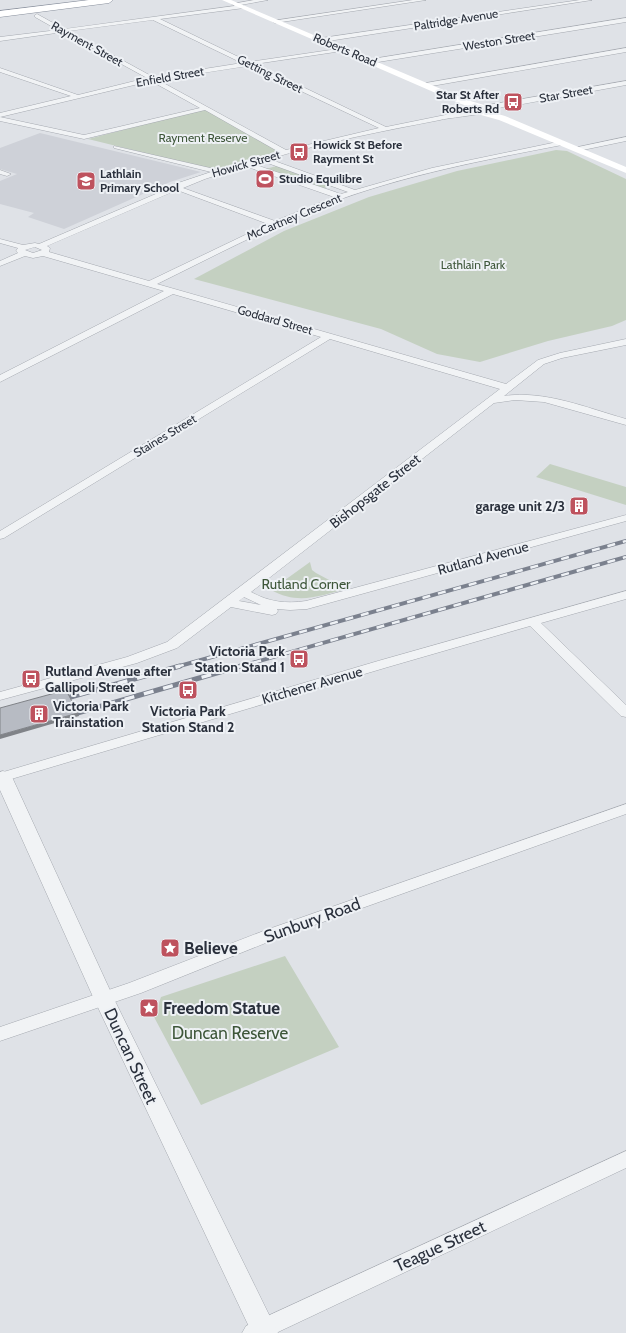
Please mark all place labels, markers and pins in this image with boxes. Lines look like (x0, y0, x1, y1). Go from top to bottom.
place label: Star St After Roberts Rd (436, 87, 499, 116)
bus stop icon: Star St After Roberts Rd (502, 91, 524, 113)
place label: Howick St Before Rayment St (313, 137, 402, 166)
bus stop icon: Howick St Before Rayment St (288, 141, 310, 163)
place label: Lathlain Primary School (100, 166, 179, 195)
sports icon: Studio Equilibre (254, 168, 276, 190)
school or university icon: Lathlain Primary School (75, 170, 97, 192)
place label: Studio Equilibre (279, 171, 362, 186)
building icon: garage unit 2/3 (568, 495, 590, 517)
place label: garage unit 2/3 (475, 497, 565, 515)
place label: Victoria Park Station Stand 1 (195, 642, 285, 676)
bus stop icon: Victoria Park Station Stand 1 (288, 648, 310, 670)
place label: Rutland Avenue after Gallipoli Street (45, 662, 172, 696)
bus stop icon: Rutland Avenue after Gallipoli Street (20, 668, 42, 690)
bus stop icon: Victoria Park Station Stand 2 (177, 679, 199, 701)
place label: Victoria Park Trainstation (53, 697, 129, 731)
place label: Victoria Park Station Stand 2 (142, 702, 234, 736)
building icon: Victoria Park Trainstation (28, 703, 50, 725)
place icon: Believe (159, 937, 181, 959)
place label: Believe (184, 938, 238, 958)
place icon: Freedom Statue (138, 997, 160, 1019)
place label: Freedom Statue (163, 998, 280, 1018)

